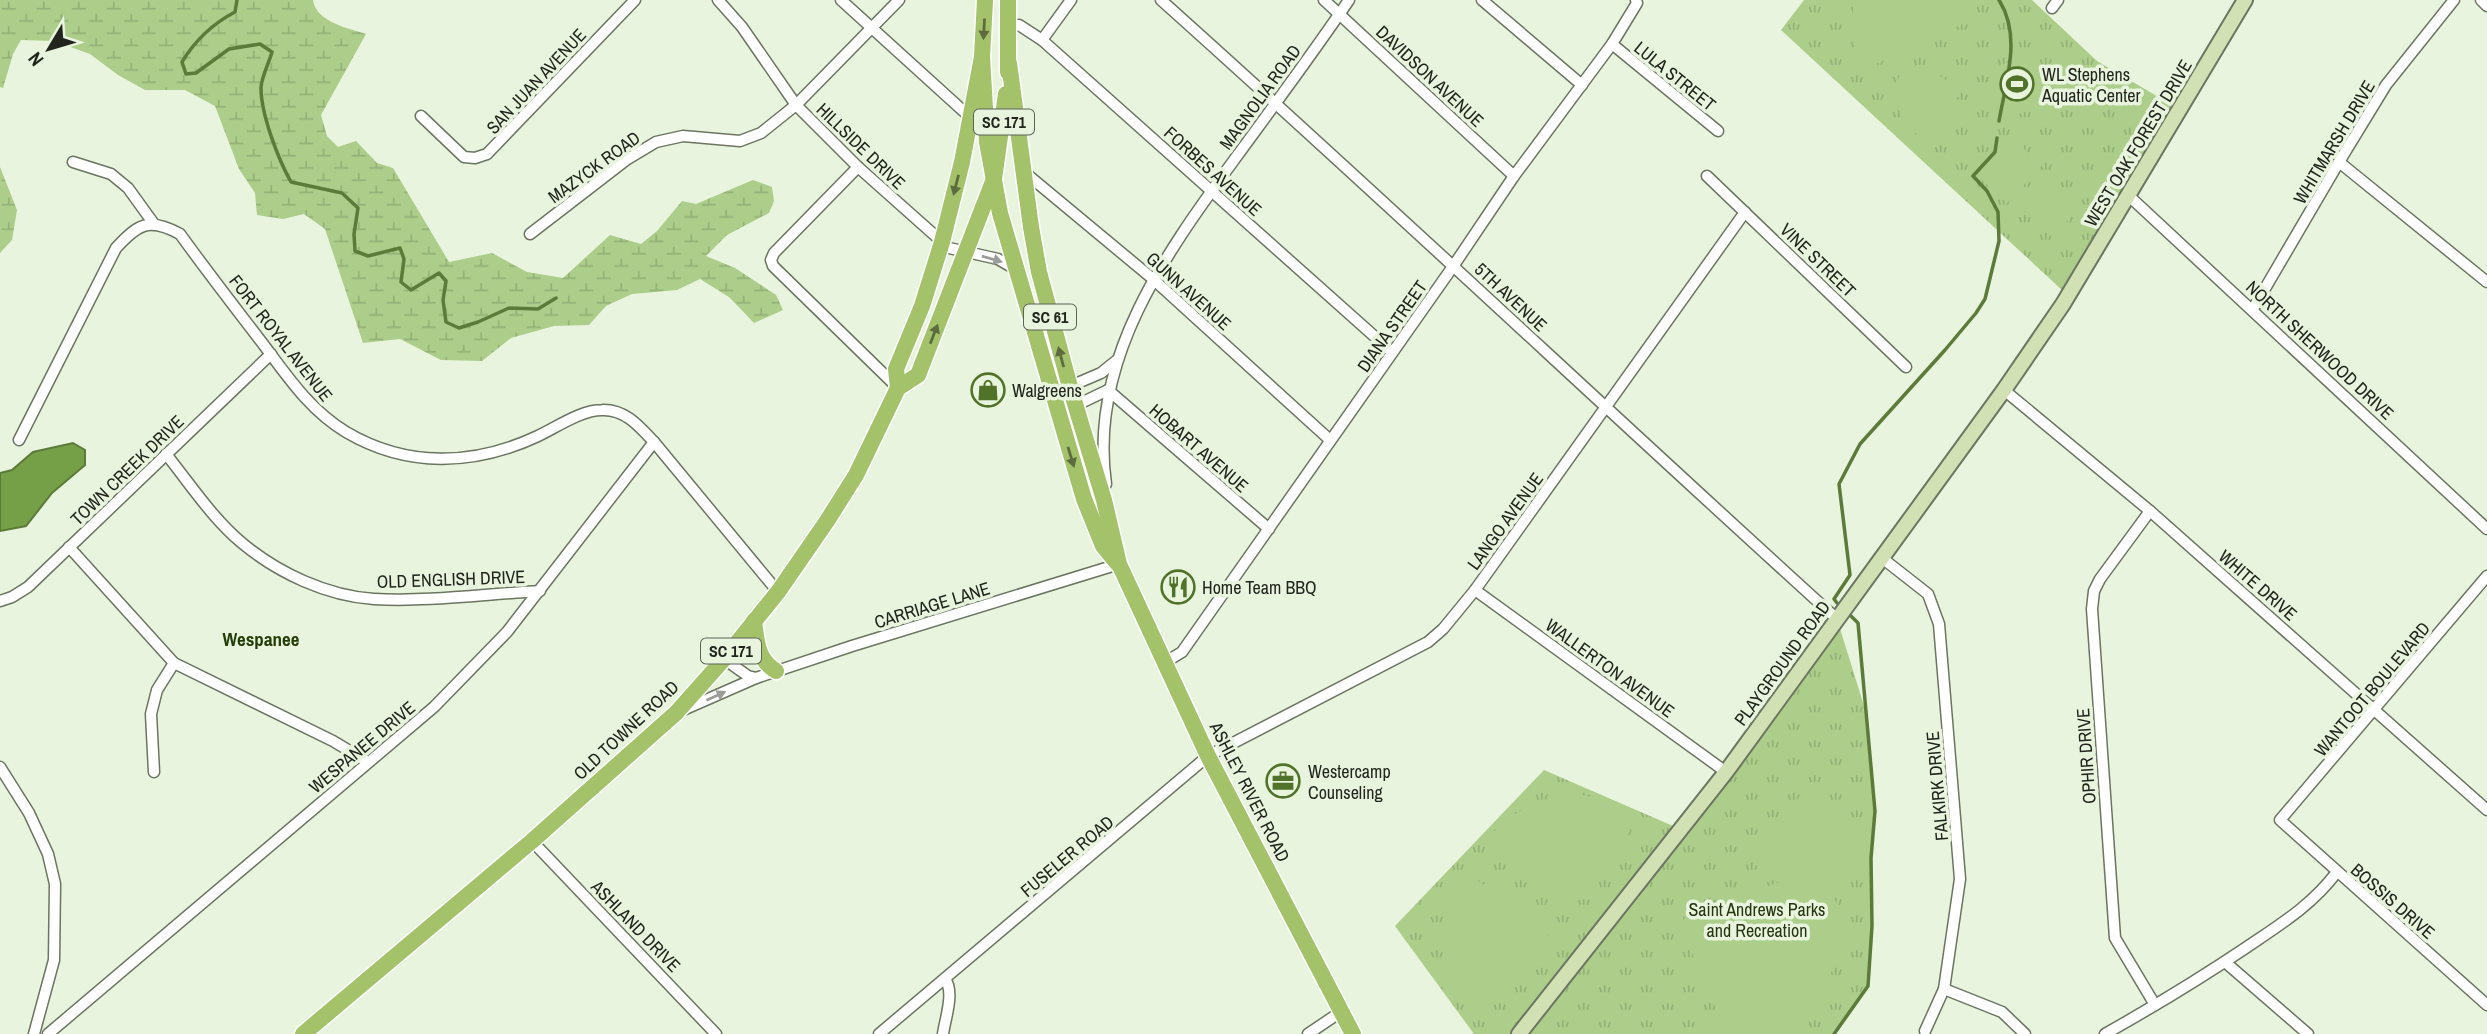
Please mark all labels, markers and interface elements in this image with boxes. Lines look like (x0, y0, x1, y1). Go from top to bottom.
north arrow (14, 14, 84, 84)
one-way arrow (978, 18, 989, 40)
street label: DAVIDSON AVENUE (1371, 19, 1489, 133)
street label: SAN JUAN AVENUE (481, 23, 591, 139)
street label: LULA STREET (1629, 35, 1721, 117)
street label: MAGNOLIA ROAD (1213, 40, 1307, 154)
text: N (22, 47, 49, 72)
street label: WEST OAK FOREST DRIVE (2078, 55, 2198, 231)
place label: WL Stephens Aquatic Center (2041, 62, 2141, 108)
sports icon: WL Stephens Aquatic Center (1998, 65, 2036, 103)
street label: WHITMARSH DRIVE (2287, 75, 2381, 209)
street label: HILLSIDE DRIVE (811, 97, 911, 195)
road number: SC 171 (974, 110, 1034, 134)
street label: FORBES AVENUE (1159, 120, 1267, 222)
street label: MAZYCK ROAD (543, 125, 645, 209)
one-way arrow (950, 174, 961, 196)
street label: VINE STREET (1775, 217, 1861, 303)
street label: GUNN AVENUE (1141, 246, 1237, 336)
one-way arrow (981, 254, 1003, 265)
street label: 5TH AVENUE (1469, 257, 1553, 337)
street label: FORT ROYAL AVENUE (223, 269, 339, 407)
street label: DIANA STREET (1351, 275, 1433, 377)
street label: NORTH SHERWOOD DRIVE (2241, 275, 2399, 425)
road number: SC 61 (1024, 304, 1076, 330)
one-way arrow (929, 323, 940, 344)
one-way arrow (1056, 346, 1066, 367)
shop icon: Walgreens (969, 371, 1007, 409)
place label: Walgreens (1012, 378, 1082, 403)
street label: HOBART AVENUE (1144, 398, 1254, 498)
street label: TOWN CREEK DRIVE (65, 409, 189, 531)
one-way arrow (1066, 447, 1077, 468)
street label: LANGO AVENUE (1461, 467, 1549, 575)
street label: WHITE DRIVE (2213, 544, 2303, 626)
street label: OLD ENGLISH DRIVE (376, 564, 526, 594)
restaurant icon: Home Team BBQ (1159, 568, 1197, 606)
place label: Home Team BBQ (1202, 575, 1317, 600)
street label: CARRIAGE LANE (871, 576, 993, 634)
street label: PLAYGROUND ROAD (1728, 595, 1836, 731)
street label: WALLERTON AVENUE (1540, 613, 1680, 723)
street label: WANTOOT BOULEVARD (2308, 616, 2436, 762)
district label: Wespanee (223, 626, 300, 652)
road number: SC 171 (701, 638, 761, 664)
street label: OLD TOWNE ROAD (568, 675, 684, 785)
one-way arrow (706, 690, 726, 702)
street label: WESPANEE DRIVE (303, 695, 421, 799)
street label: OPHIR DRIVE (2070, 707, 2102, 805)
street label: ASHLEY RIVER ROAD (1203, 717, 1296, 866)
street label: FALKIRK DRIVE (1920, 730, 1954, 842)
place label: Westercamp Counseling (1308, 759, 1391, 805)
office icon: Westercamp Counseling (1264, 762, 1302, 800)
street label: FUSELER ROAD (1015, 810, 1119, 902)
street label: BOSSIS DRIVE (2345, 857, 2441, 945)
street label: ASHLAND DRIVE (585, 874, 686, 977)
park label: Saint Andrews Parks and Recreation (1688, 897, 1826, 943)

